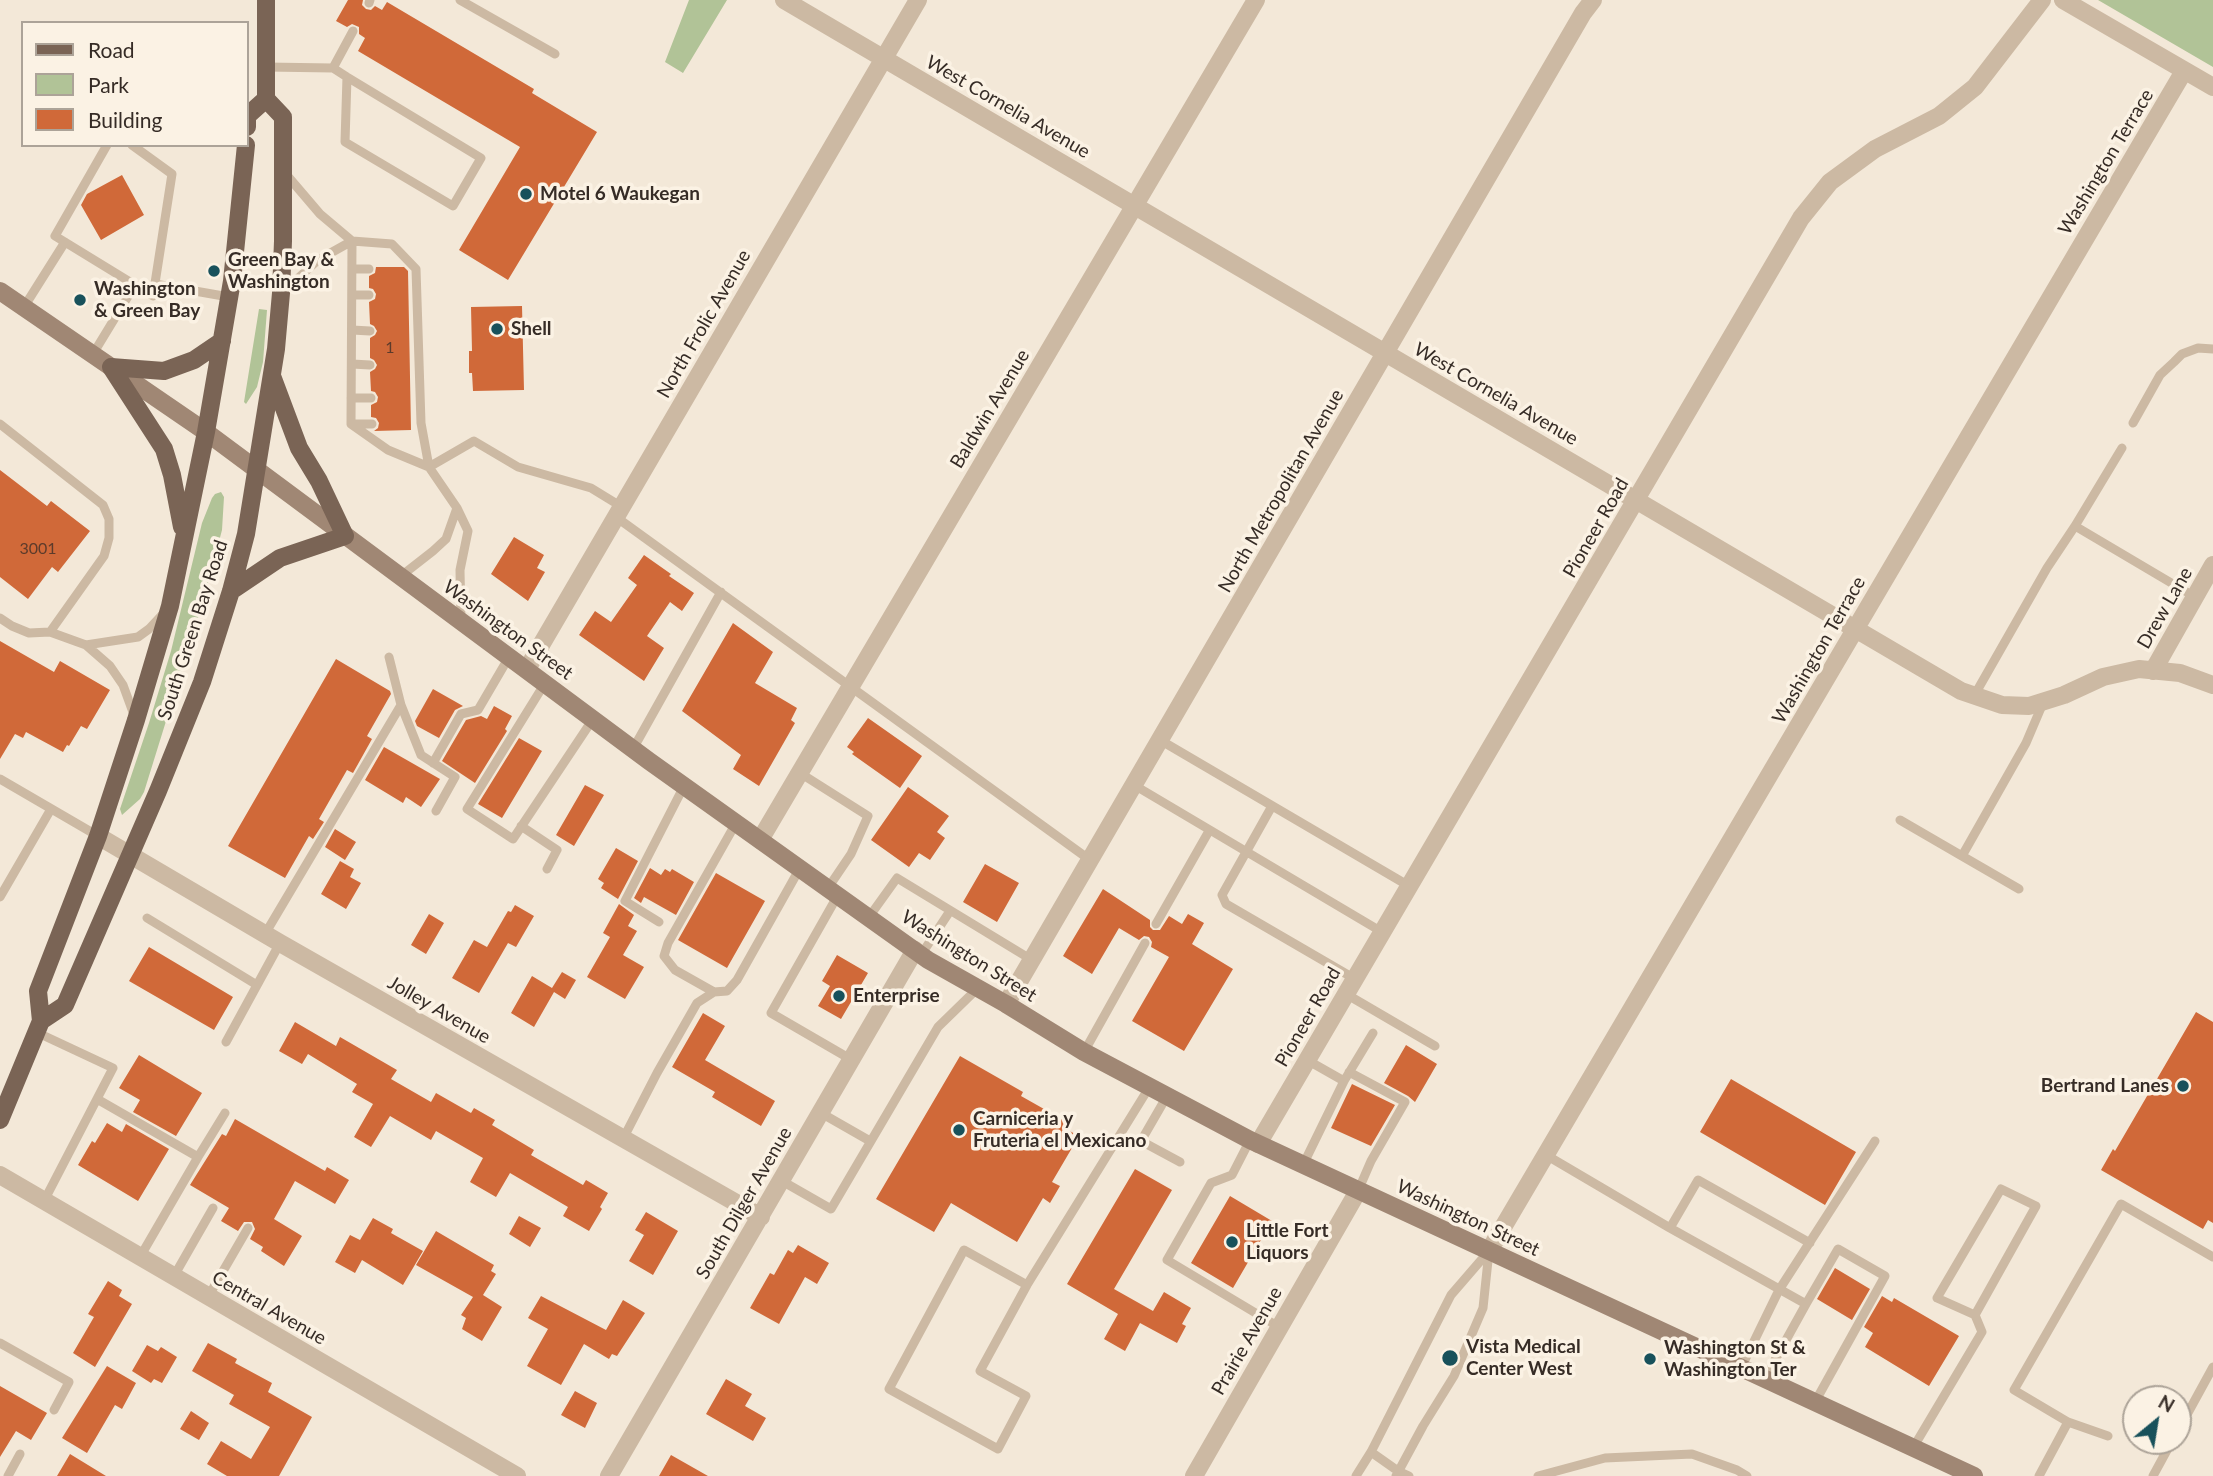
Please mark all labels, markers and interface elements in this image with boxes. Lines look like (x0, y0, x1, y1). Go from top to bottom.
legend (21, 21, 248, 147)
text: Road (88, 37, 135, 62)
street label: West Cornelia Avenue (922, 51, 1094, 163)
text: Park (88, 72, 129, 97)
street label: Washington Terrace (2054, 85, 2158, 239)
text: Building (88, 107, 163, 132)
place label: Motel 6 Waukegan (540, 183, 700, 205)
marker: Motel 6 Waukegan (518, 186, 534, 202)
street label: North Frolic Avenue (652, 246, 756, 402)
place label: Green Bay & Washington (228, 249, 334, 293)
marker: Green Bay & Washington (206, 263, 222, 279)
place label: Washington & Green Bay (94, 278, 200, 322)
marker: Washington & Green Bay (72, 292, 88, 308)
place label: Shell (511, 318, 552, 340)
marker: Shell (489, 321, 505, 337)
house number: 1 (385, 338, 395, 358)
street label: West Cornelia Avenue (1410, 338, 1582, 450)
street label: Baldwin Avenue (946, 345, 1034, 473)
street label: North Metropolitan Avenue (1213, 385, 1349, 597)
street label: Pioneer Road (1558, 474, 1634, 582)
street label: South Green Bay Road (153, 537, 233, 723)
house number: 3001 (19, 539, 57, 559)
street label: Drew Lane (2133, 563, 2197, 653)
street label: Washington Terrace (1768, 572, 1870, 728)
street label: Washington Street (439, 575, 577, 685)
street label: Washington Street (897, 905, 1041, 1007)
street label: Pioneer Road (1270, 963, 1346, 1071)
street label: Jolley Avenue (384, 971, 494, 1049)
place label: Enterprise (853, 985, 940, 1007)
marker: Enterprise (831, 988, 847, 1004)
place label: Bertrand Lanes (2041, 1075, 2169, 1097)
marker: Bertrand Lanes (2175, 1078, 2191, 1094)
place label: Carniceria y Fruteria el Mexicano (973, 1108, 1146, 1152)
marker: Carniceria y Fruteria el Mexicano (951, 1122, 967, 1138)
street label: South Dilger Avenue (691, 1123, 797, 1283)
street label: Washington Street (1393, 1175, 1543, 1261)
place label: Little Fort Liquors (1246, 1220, 1329, 1264)
marker: Little Fort Liquors (1224, 1234, 1240, 1250)
street label: Central Avenue (208, 1266, 330, 1350)
street label: Prairie Avenue (1207, 1283, 1287, 1399)
place label: Vista Medical Center West (1466, 1336, 1581, 1380)
place label: Washington St & Washington Ter (1664, 1337, 1806, 1381)
marker: Vista Medical Center West (1440, 1348, 1460, 1368)
marker: Washington St & Washington Ter (1642, 1351, 1658, 1367)
north arrow (2122, 1385, 2192, 1455)
text: N (2155, 1389, 2179, 1417)

